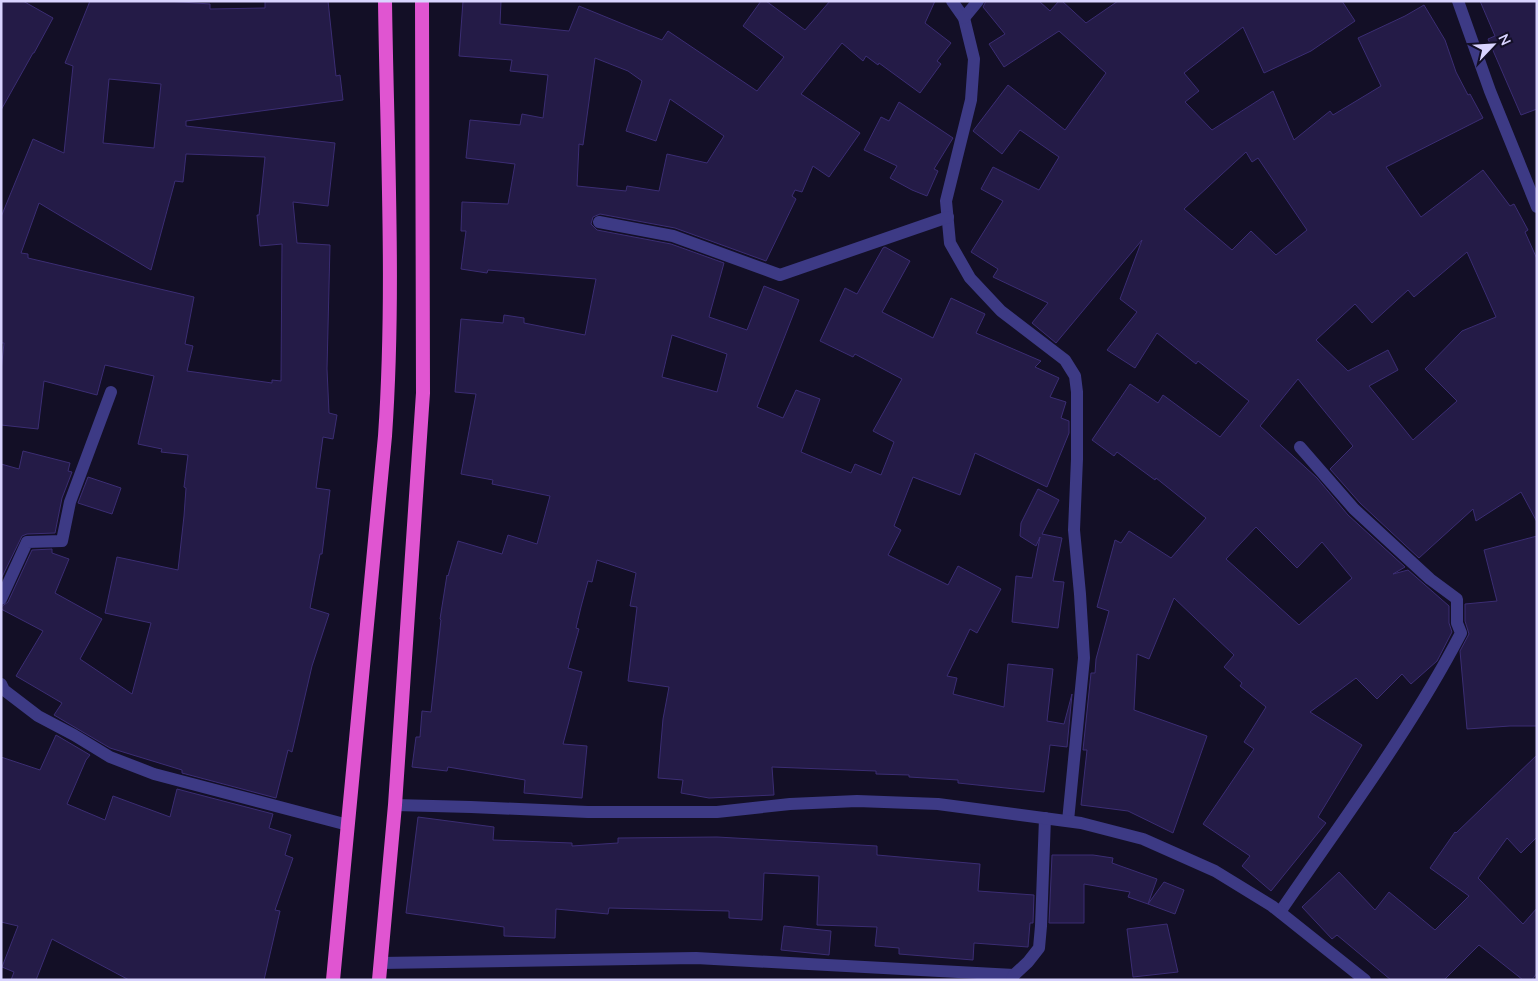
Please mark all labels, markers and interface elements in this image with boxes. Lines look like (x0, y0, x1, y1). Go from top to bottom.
north arrow (1468, 20, 1518, 70)
text: N (1494, 31, 1515, 48)

